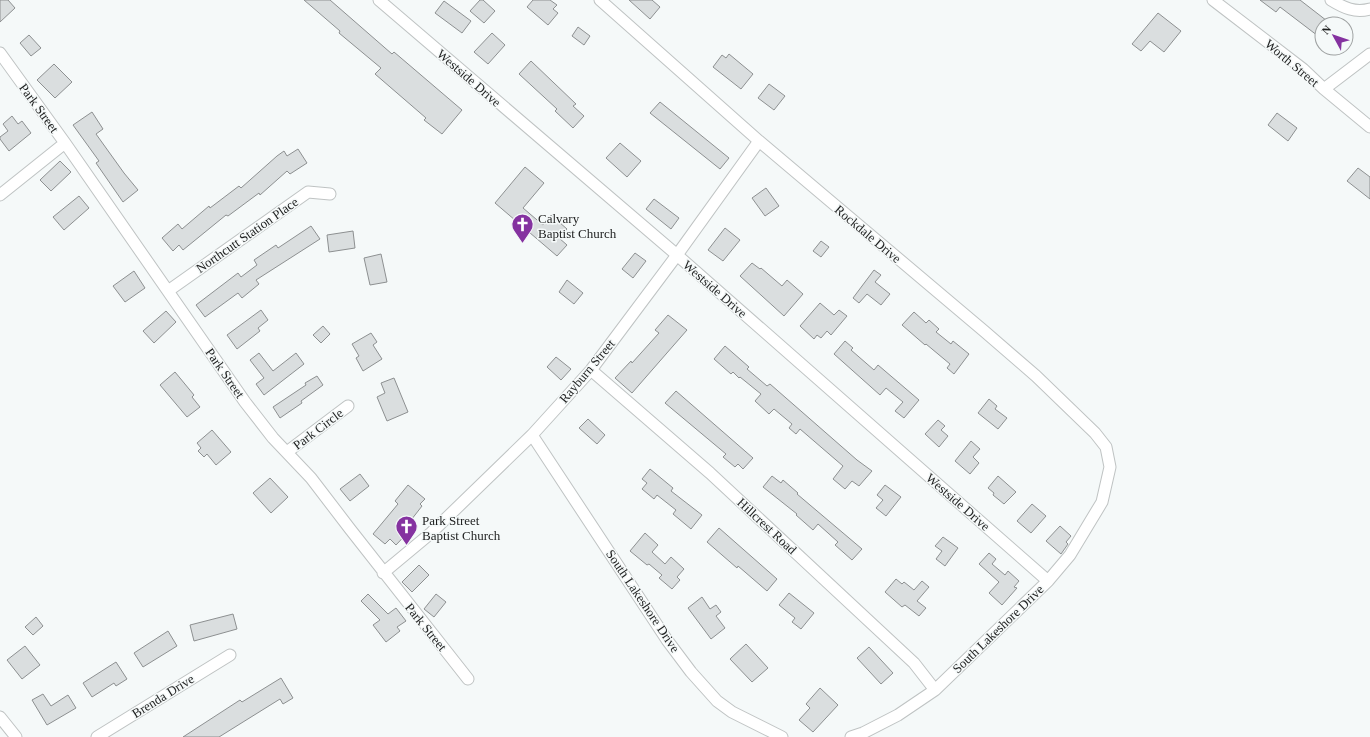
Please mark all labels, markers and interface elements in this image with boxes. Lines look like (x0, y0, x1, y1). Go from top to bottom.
north arrow (1314, 16, 1354, 56)
text: N (1319, 23, 1334, 36)
street label: Worth Street (1262, 36, 1322, 90)
street label: Westside Drive (434, 46, 504, 110)
street label: Park Street (16, 80, 62, 136)
street label: Northcutt Station Place (193, 194, 301, 276)
street label: Rockdale Drive (832, 202, 904, 266)
place label: Calvary Baptist Church (538, 211, 617, 241)
church icon: Calvary Baptist Church (509, 212, 535, 245)
street label: Westside Drive (680, 257, 750, 321)
street label: Rayburn Street (556, 336, 618, 406)
street label: Park Street (202, 345, 248, 401)
street label: Park Circle (290, 405, 346, 453)
street label: Westside Drive (923, 470, 993, 534)
street label: Hillcrest Road (734, 495, 800, 558)
place label: Park Street Baptist Church (422, 513, 501, 543)
church icon: Park Street Baptist Church (393, 514, 419, 547)
street label: South Lakeshore Drive (603, 547, 683, 655)
street label: South Lakeshore Drive (949, 582, 1047, 676)
street label: Park Street (402, 600, 450, 654)
street label: Brenda Drive (129, 671, 197, 721)

